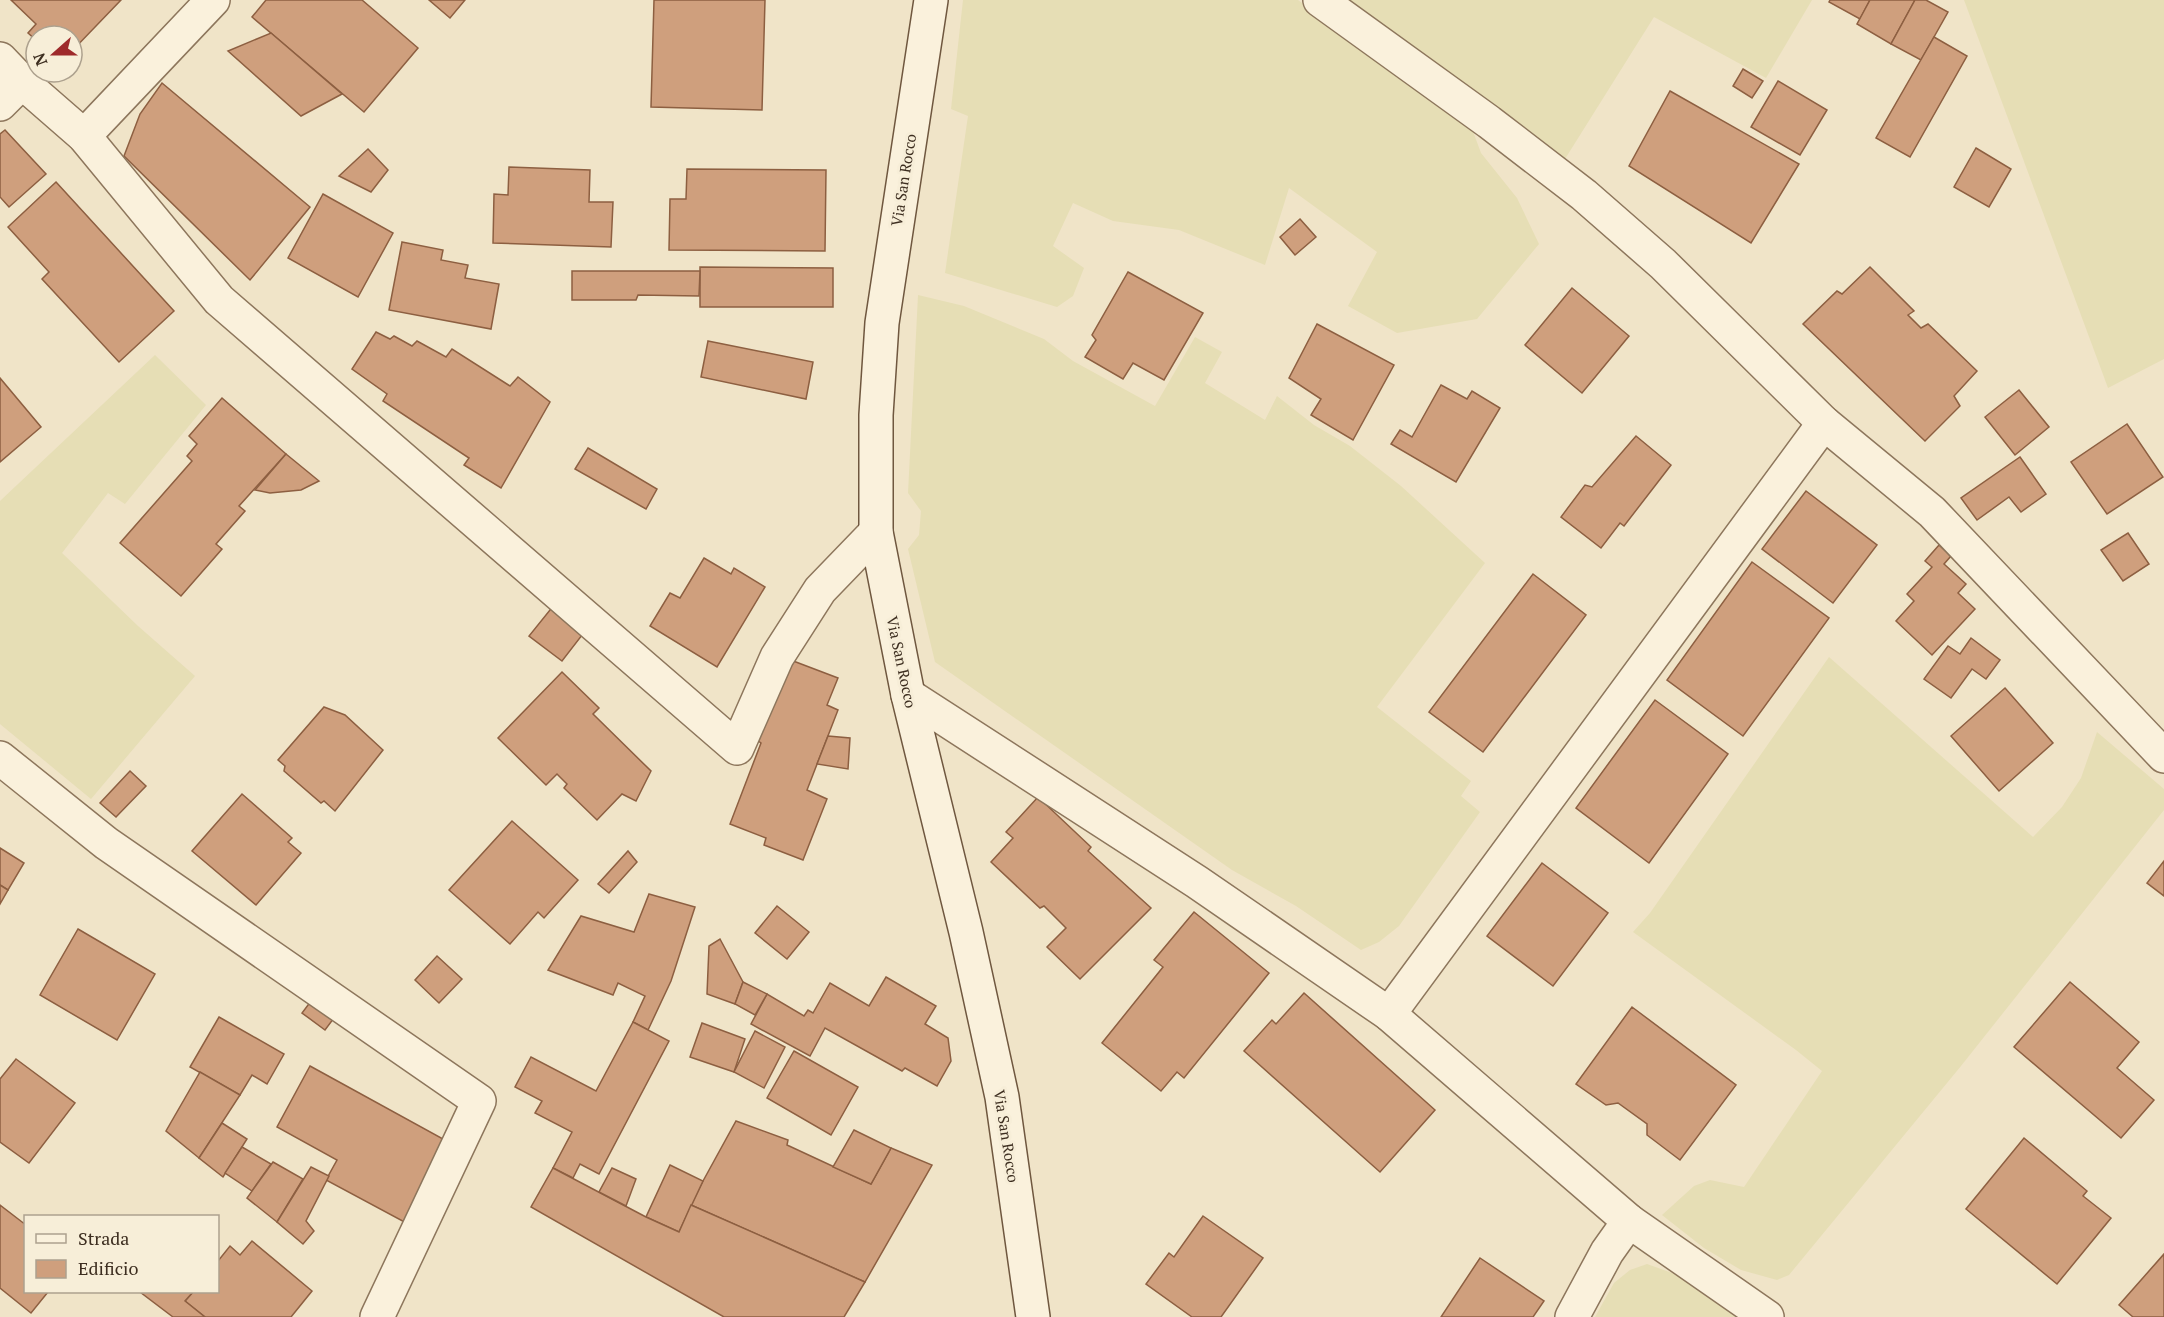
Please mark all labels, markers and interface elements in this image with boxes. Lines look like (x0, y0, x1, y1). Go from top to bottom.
north arrow (24, 24, 84, 84)
text: N (28, 50, 52, 69)
street label: Via San Rocco (886, 132, 920, 228)
street label: Via San Rocco (883, 614, 921, 710)
street label: Via San Rocco (990, 1088, 1024, 1184)
legend (24, 1215, 219, 1293)
text: Strada (78, 1226, 129, 1250)
text: Edificio (78, 1256, 138, 1280)

